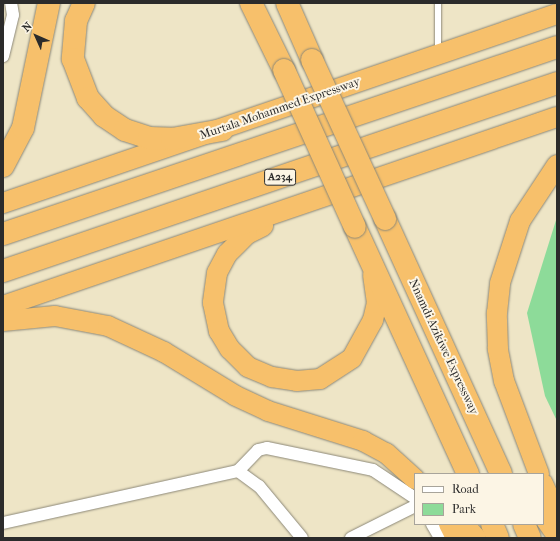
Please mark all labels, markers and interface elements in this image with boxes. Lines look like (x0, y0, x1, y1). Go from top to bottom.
north arrow (16, 16, 56, 56)
text: N (20, 20, 35, 35)
street label: Murtala Mohammed Expressway (198, 75, 362, 143)
road number: A234 (264, 168, 296, 186)
street label: Nnamdi Azikiwe Expressway (405, 277, 481, 417)
legend (414, 473, 544, 525)
text: Road (452, 482, 479, 496)
text: Park (452, 502, 476, 516)

